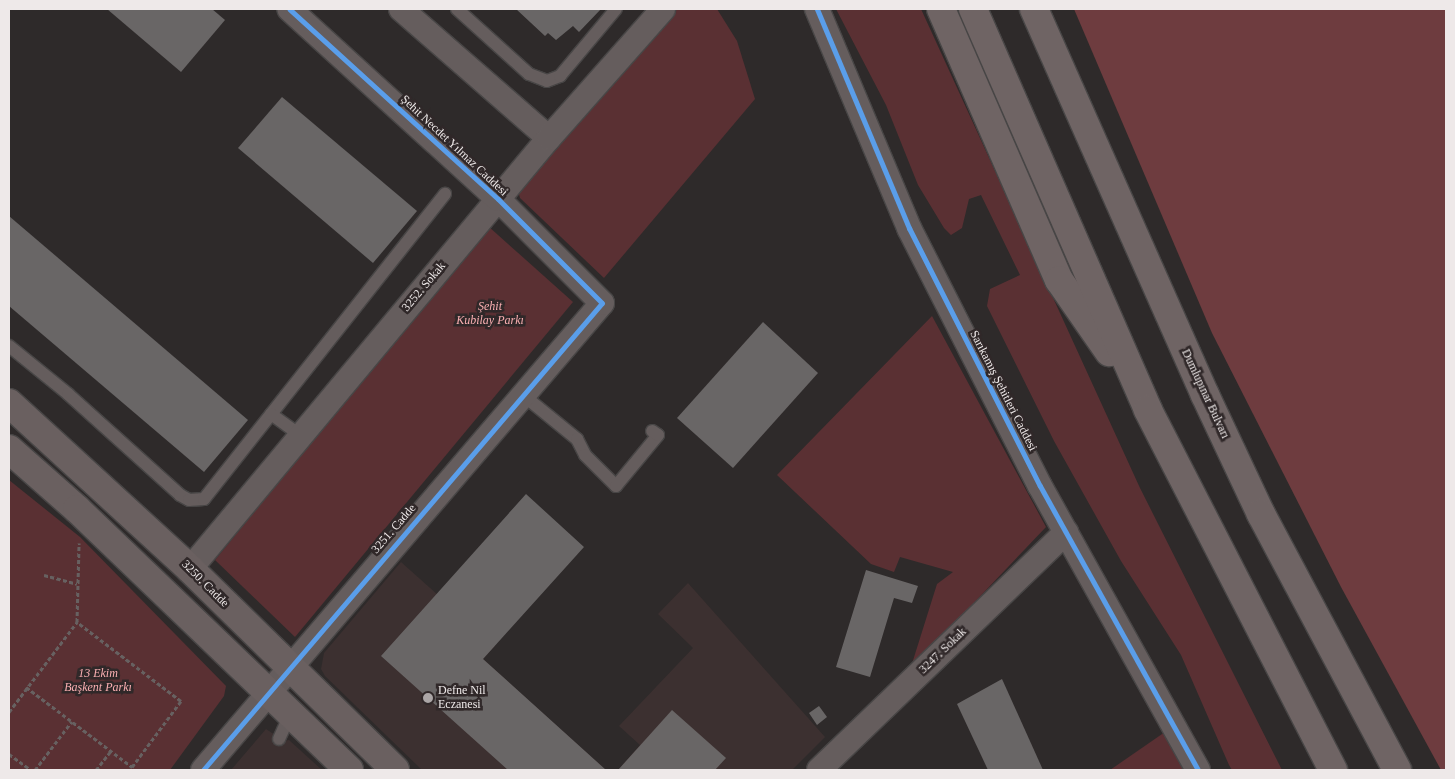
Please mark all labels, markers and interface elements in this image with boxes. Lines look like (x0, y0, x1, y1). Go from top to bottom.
street label: Şehit Necdet Yılmaz Caddesi (397, 92, 511, 200)
street label: 3252. Sokak (399, 259, 449, 315)
park label: Şehit Kubilay Parkı (456, 300, 524, 328)
street label: Sarıkamış Şehitleri Caddesi (966, 328, 1040, 454)
street label: Dumlupınar Bulvarı (1178, 347, 1232, 441)
street label: 3251. Cadde (369, 501, 419, 557)
street label: 3250. Cadde (178, 557, 232, 611)
street label: 3247. Sokak (916, 625, 970, 677)
park label: 13 Ekim Başkent Parkı (64, 667, 132, 695)
place label: Defne Nil Eczanesi (438, 684, 486, 712)
marker: Defne Nil Eczanesi (422, 692, 434, 704)

